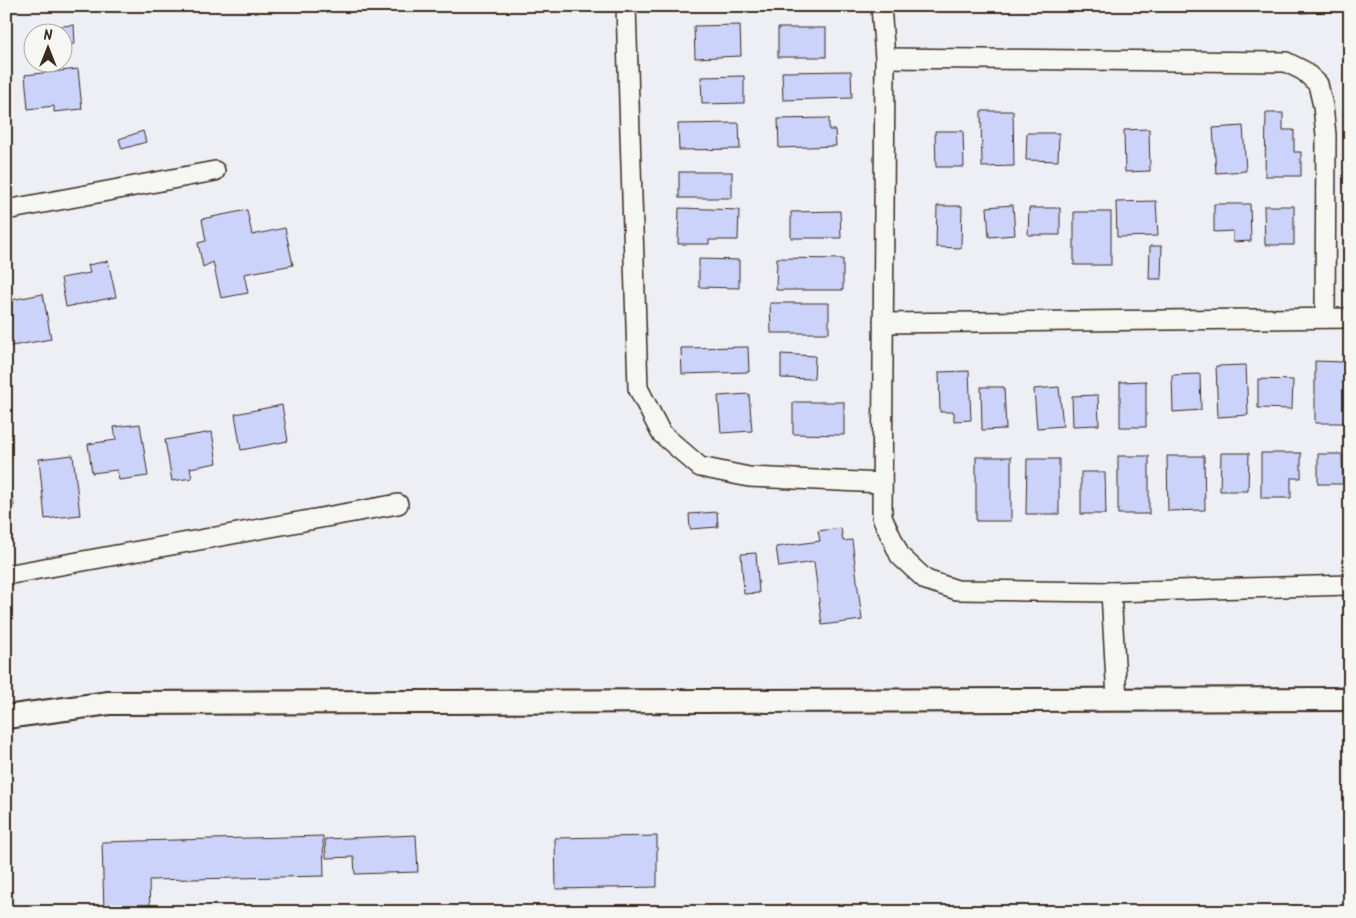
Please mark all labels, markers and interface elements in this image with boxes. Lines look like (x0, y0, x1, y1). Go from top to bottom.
north arrow (22, 22, 72, 72)
text: N (44, 25, 53, 47)

